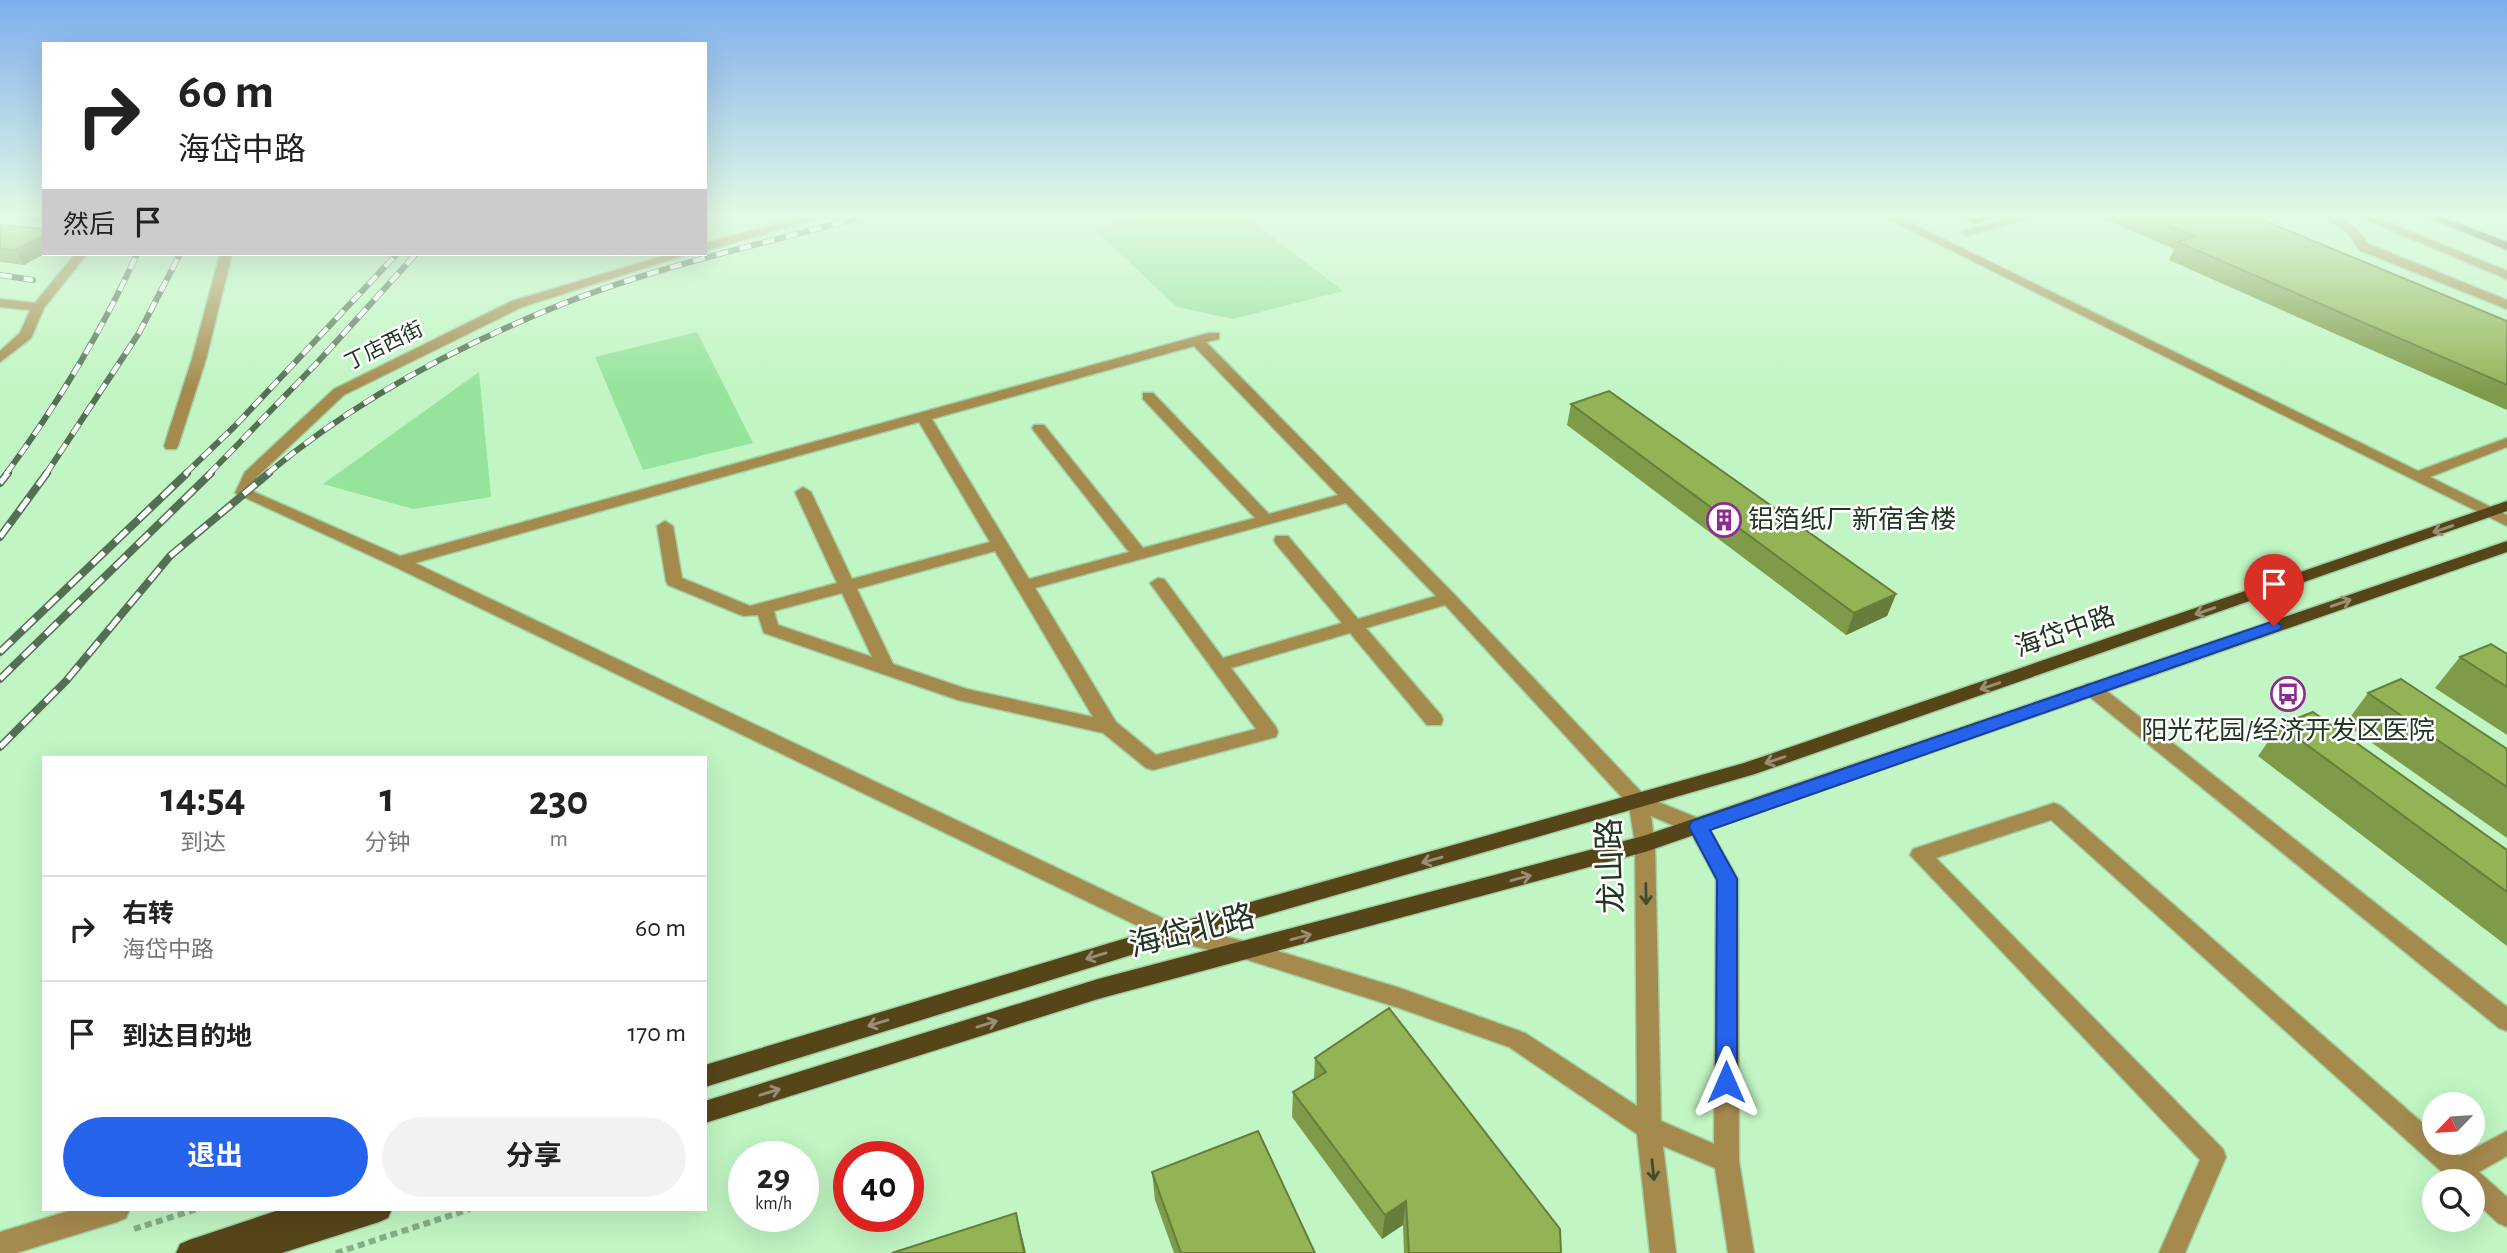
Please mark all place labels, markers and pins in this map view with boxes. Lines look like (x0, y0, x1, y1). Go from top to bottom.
building icon: 铝箔纸厂新宿舍楼 (1705, 501, 1743, 539)
place label: 铝箔纸厂新宿舍楼 (1748, 505, 1956, 533)
pin (2244, 554, 2304, 626)
bus stop icon: 阳光花园/经济开发区医院 (2269, 675, 2307, 713)
place label: 阳光花园/经济开发区医院 (2141, 716, 2435, 744)

